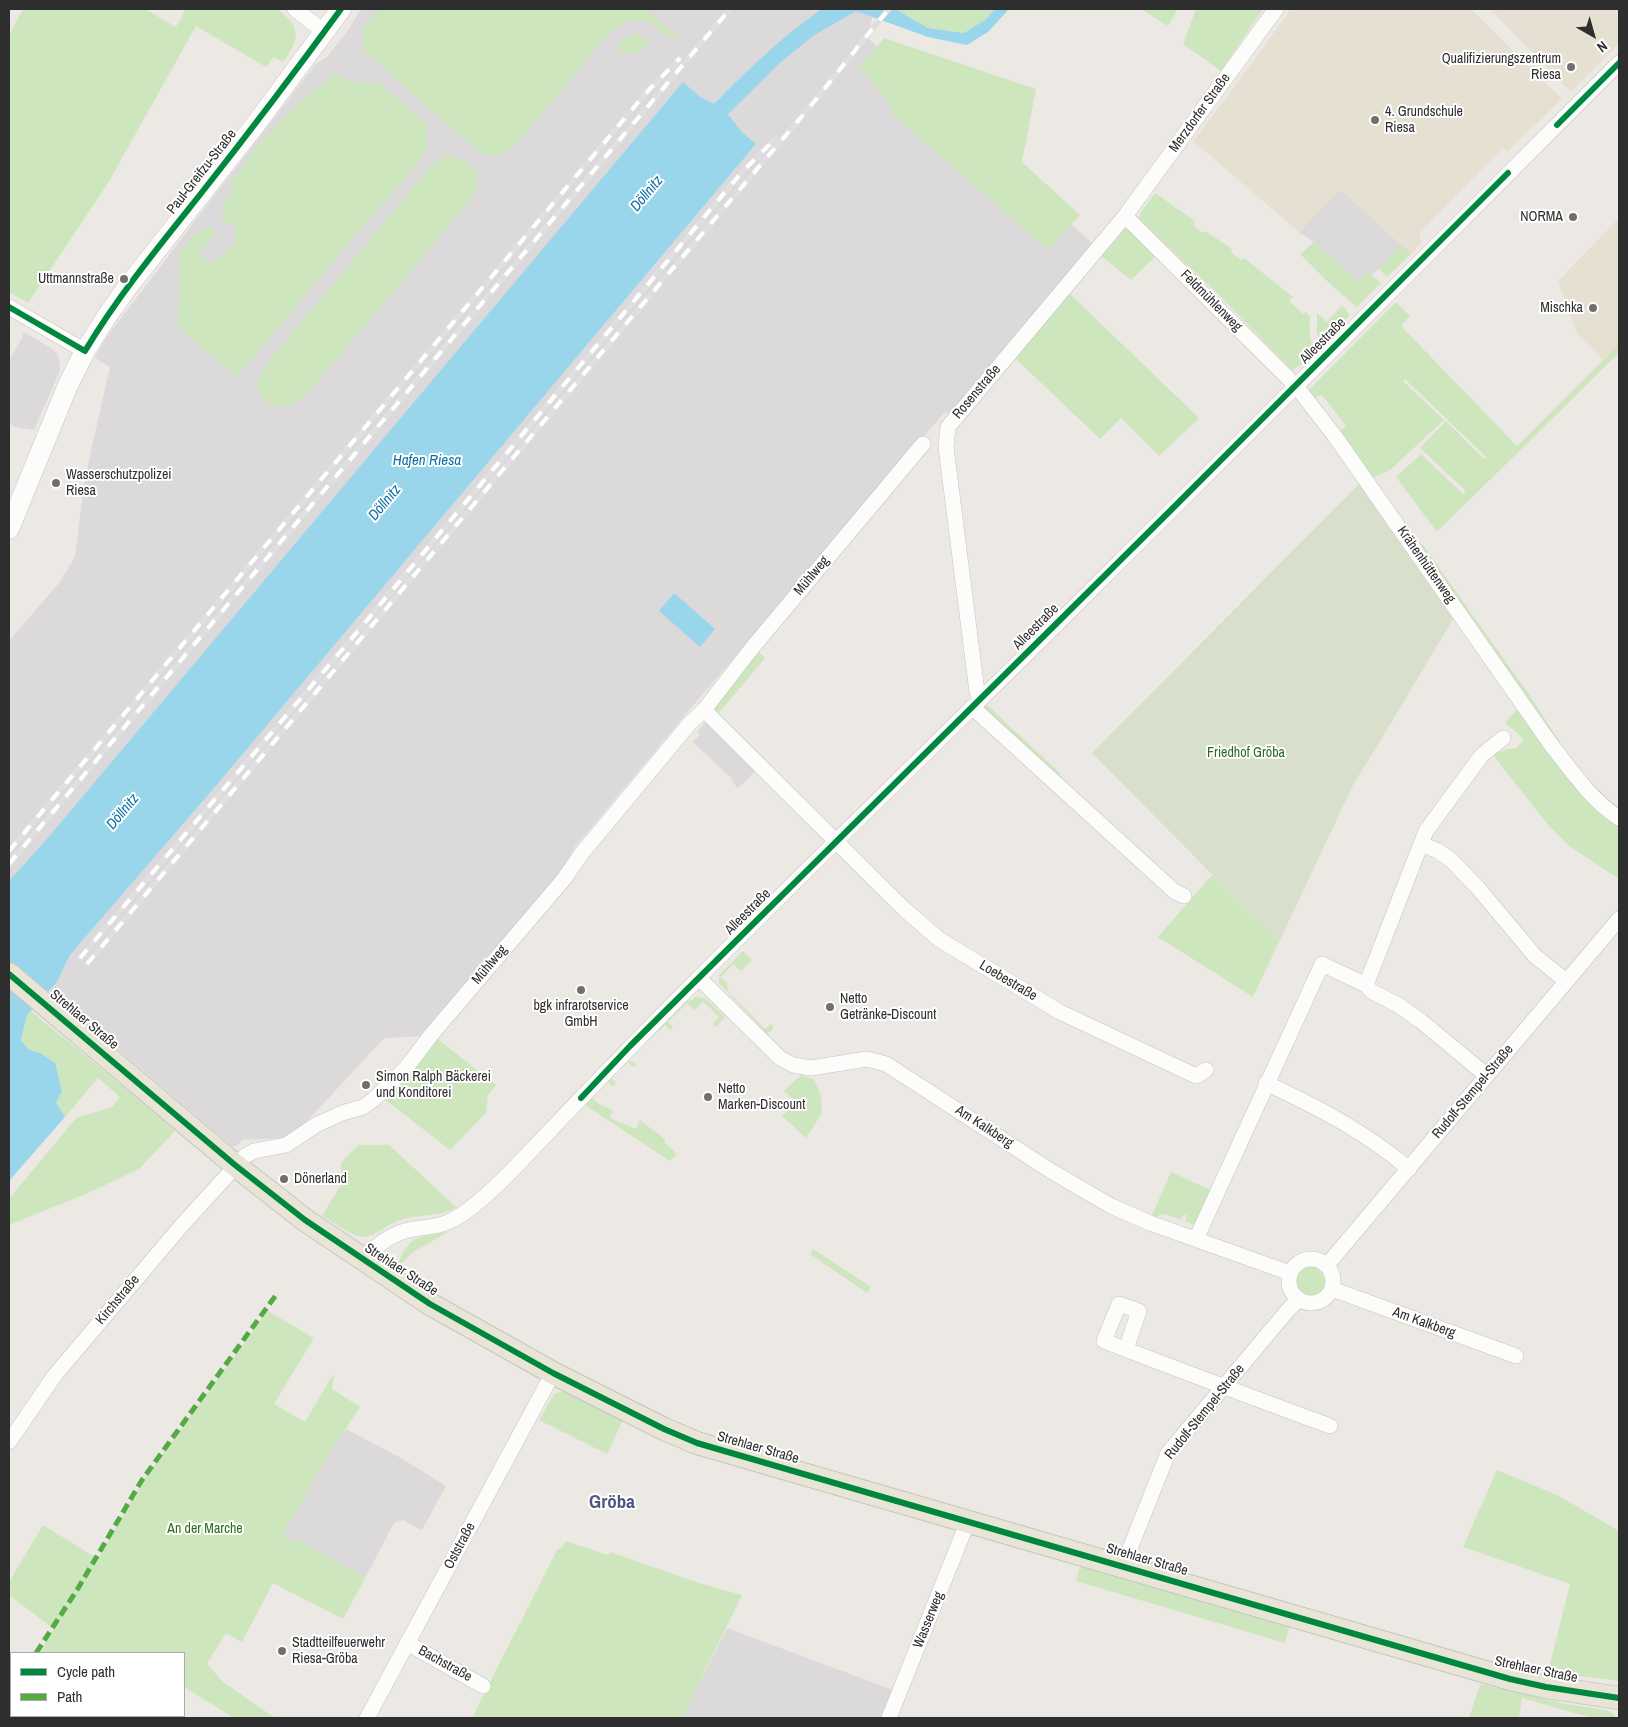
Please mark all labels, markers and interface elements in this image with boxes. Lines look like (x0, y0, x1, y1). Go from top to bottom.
north arrow (1568, 10, 1618, 60)
text: N (1593, 37, 1611, 56)
place label: Qualifizierungszentrum Riesa (1442, 51, 1561, 84)
marker: Qualifizierungszentrum Riesa (1565, 61, 1577, 73)
street label: Merzdorfer Straße (1166, 70, 1234, 156)
place label: 4. Grundschule Riesa (1385, 104, 1463, 136)
marker: 4. Grundschule Riesa (1369, 114, 1381, 126)
street label: Paul-Greifzu-Straße (164, 126, 240, 218)
water label: Döllnitz (627, 173, 667, 215)
place label: NORMA (1520, 209, 1563, 225)
marker: NORMA (1567, 211, 1579, 223)
street label: Feldmühlenweg (1177, 267, 1245, 335)
place label: Uttmannstraße (38, 271, 114, 287)
marker: Uttmannstraße (118, 273, 130, 285)
place label: Mischka (1540, 300, 1583, 316)
marker: Mischka (1587, 302, 1599, 314)
street label: Alleestraße (1297, 315, 1349, 367)
street label: Rosenstraße (949, 361, 1005, 423)
water label: Hafen Riesa (393, 452, 461, 470)
place label: Wasserschutzpolizei Riesa (66, 467, 171, 500)
marker: Wasserschutzpolizei Riesa (50, 477, 62, 489)
water label: Döllnitz (365, 482, 405, 524)
street label: Krähenhüttenweg (1393, 523, 1459, 607)
street label: Mühlweg (791, 553, 833, 599)
street label: Alleestraße (1010, 601, 1062, 653)
park label: Friedhof Gröba (1207, 745, 1285, 761)
water label: Döllnitz (103, 791, 143, 833)
street label: Alleestraße (722, 886, 774, 938)
street label: Mühlweg (469, 942, 511, 988)
street label: Loebestraße (976, 957, 1040, 1005)
marker: bgk infrarotservice GmbH (575, 984, 587, 996)
street label: Strehlaer Straße (46, 986, 122, 1054)
place label: Netto Getränke-Discount (840, 991, 936, 1024)
place label: bgk infrarotservice GmbH (533, 998, 629, 1030)
marker: Netto Getränke-Discount (824, 1001, 836, 1013)
street label: Rudolf-Stempel-Straße (1429, 1042, 1517, 1142)
place label: Simon Ralph Bäckerei und Konditorei (376, 1069, 491, 1102)
marker: Simon Ralph Bäckerei und Konditorei (360, 1079, 372, 1091)
place label: Netto Marken-Discount (718, 1081, 805, 1114)
marker: Netto Marken-Discount (702, 1091, 714, 1103)
street label: Am Kalkberg (952, 1102, 1016, 1152)
place label: Dönerland (294, 1171, 347, 1187)
marker: Dönerland (278, 1173, 290, 1185)
street label: Strehlaer Straße (361, 1240, 441, 1300)
street label: Kirchstraße (92, 1272, 144, 1328)
street label: Am Kalkberg (1390, 1304, 1458, 1342)
street label: Rudolf-Stempel-Straße (1162, 1361, 1248, 1463)
street label: Strehlaer Straße (715, 1428, 801, 1468)
district label: Gröba (589, 1492, 635, 1514)
street label: Oststraße (441, 1520, 479, 1572)
park label: An der Marche (167, 1521, 243, 1537)
street label: Strehlaer Straße (1104, 1540, 1190, 1580)
street label: Wasserweg (910, 1589, 948, 1651)
place label: Stadtteilfeuerwehr Riesa-Gröba (292, 1635, 385, 1668)
street label: Bachstraße (415, 1642, 475, 1686)
marker: Stadtteilfeuerwehr Riesa-Gröba (276, 1645, 288, 1657)
legend (10, 1652, 185, 1717)
street label: Strehlaer Straße (1493, 1653, 1579, 1687)
text: Cycle path (57, 1661, 115, 1682)
text: Path (57, 1686, 82, 1707)

